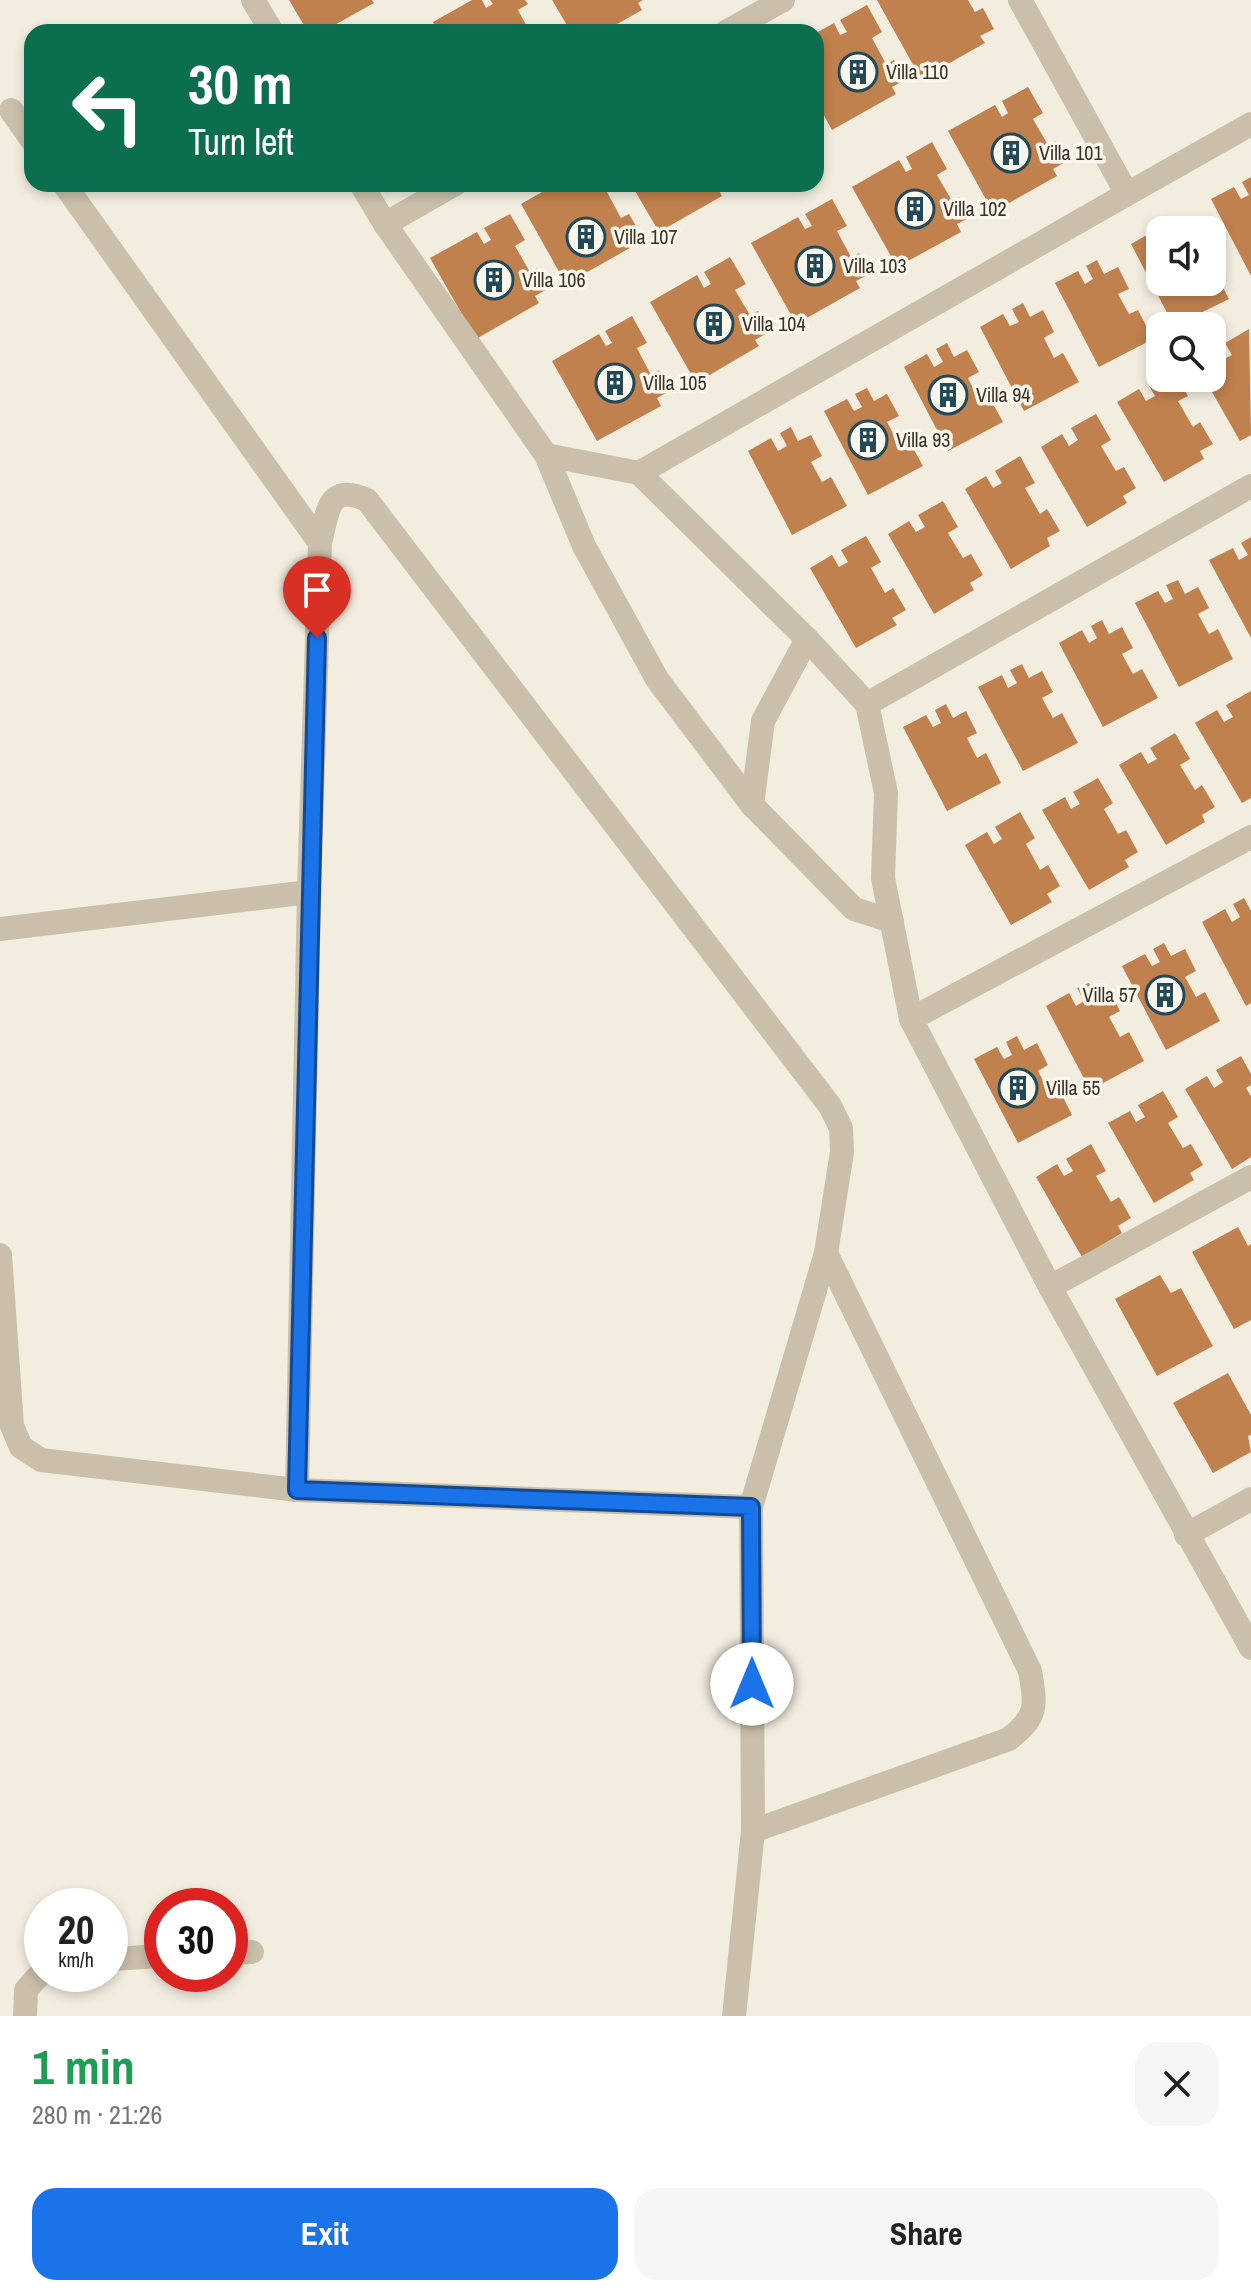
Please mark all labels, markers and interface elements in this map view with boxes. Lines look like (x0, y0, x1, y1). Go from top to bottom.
text: 30 m (188, 46, 293, 121)
building icon: Villa 110 (837, 51, 879, 93)
icon: left (56, 56, 160, 160)
place label: Villa 110 (886, 58, 948, 85)
text: Turn left (188, 118, 294, 166)
building icon: Villa 101 (990, 132, 1032, 174)
place label: Villa 101 (1039, 139, 1103, 166)
building icon: Villa 102 (894, 188, 936, 230)
place label: Villa 102 (943, 195, 1007, 222)
building icon: Villa 107 (565, 216, 607, 258)
map controls (1146, 216, 1226, 392)
button: sound (1146, 216, 1226, 296)
place label: Villa 107 (614, 223, 678, 250)
building icon: Villa 103 (794, 245, 836, 287)
place label: Villa 103 (843, 252, 907, 279)
building icon: Villa 106 (473, 259, 515, 301)
place label: Villa 106 (522, 266, 586, 293)
building icon: Villa 104 (693, 303, 735, 345)
place label: Villa 104 (742, 310, 806, 337)
button: search (1146, 312, 1226, 392)
building icon: Villa 105 (594, 362, 636, 404)
place label: Villa 105 (643, 369, 707, 396)
building icon: Villa 94 (927, 374, 969, 416)
place label: Villa 94 (976, 381, 1030, 408)
building icon: Villa 93 (847, 419, 889, 461)
place label: Villa 93 (896, 426, 950, 453)
pin (283, 556, 351, 638)
icon: arrive (295, 568, 339, 612)
building icon: Villa 57 (1144, 974, 1186, 1016)
place label: Villa 57 (1083, 981, 1137, 1008)
building icon: Villa 55 (997, 1067, 1039, 1109)
place label: Villa 55 (1046, 1074, 1100, 1101)
position arrow (710, 1642, 794, 1726)
speed limit sign: 30 (144, 1888, 248, 1992)
text: 20 (58, 1903, 94, 1956)
text: km/h (58, 1946, 94, 1973)
text: 1 min (32, 2034, 135, 2099)
button: close (1135, 2042, 1219, 2126)
text: 280 m · 21:26 (32, 2097, 162, 2132)
button: Exit (32, 2188, 618, 2280)
button: Share (634, 2188, 1219, 2280)

